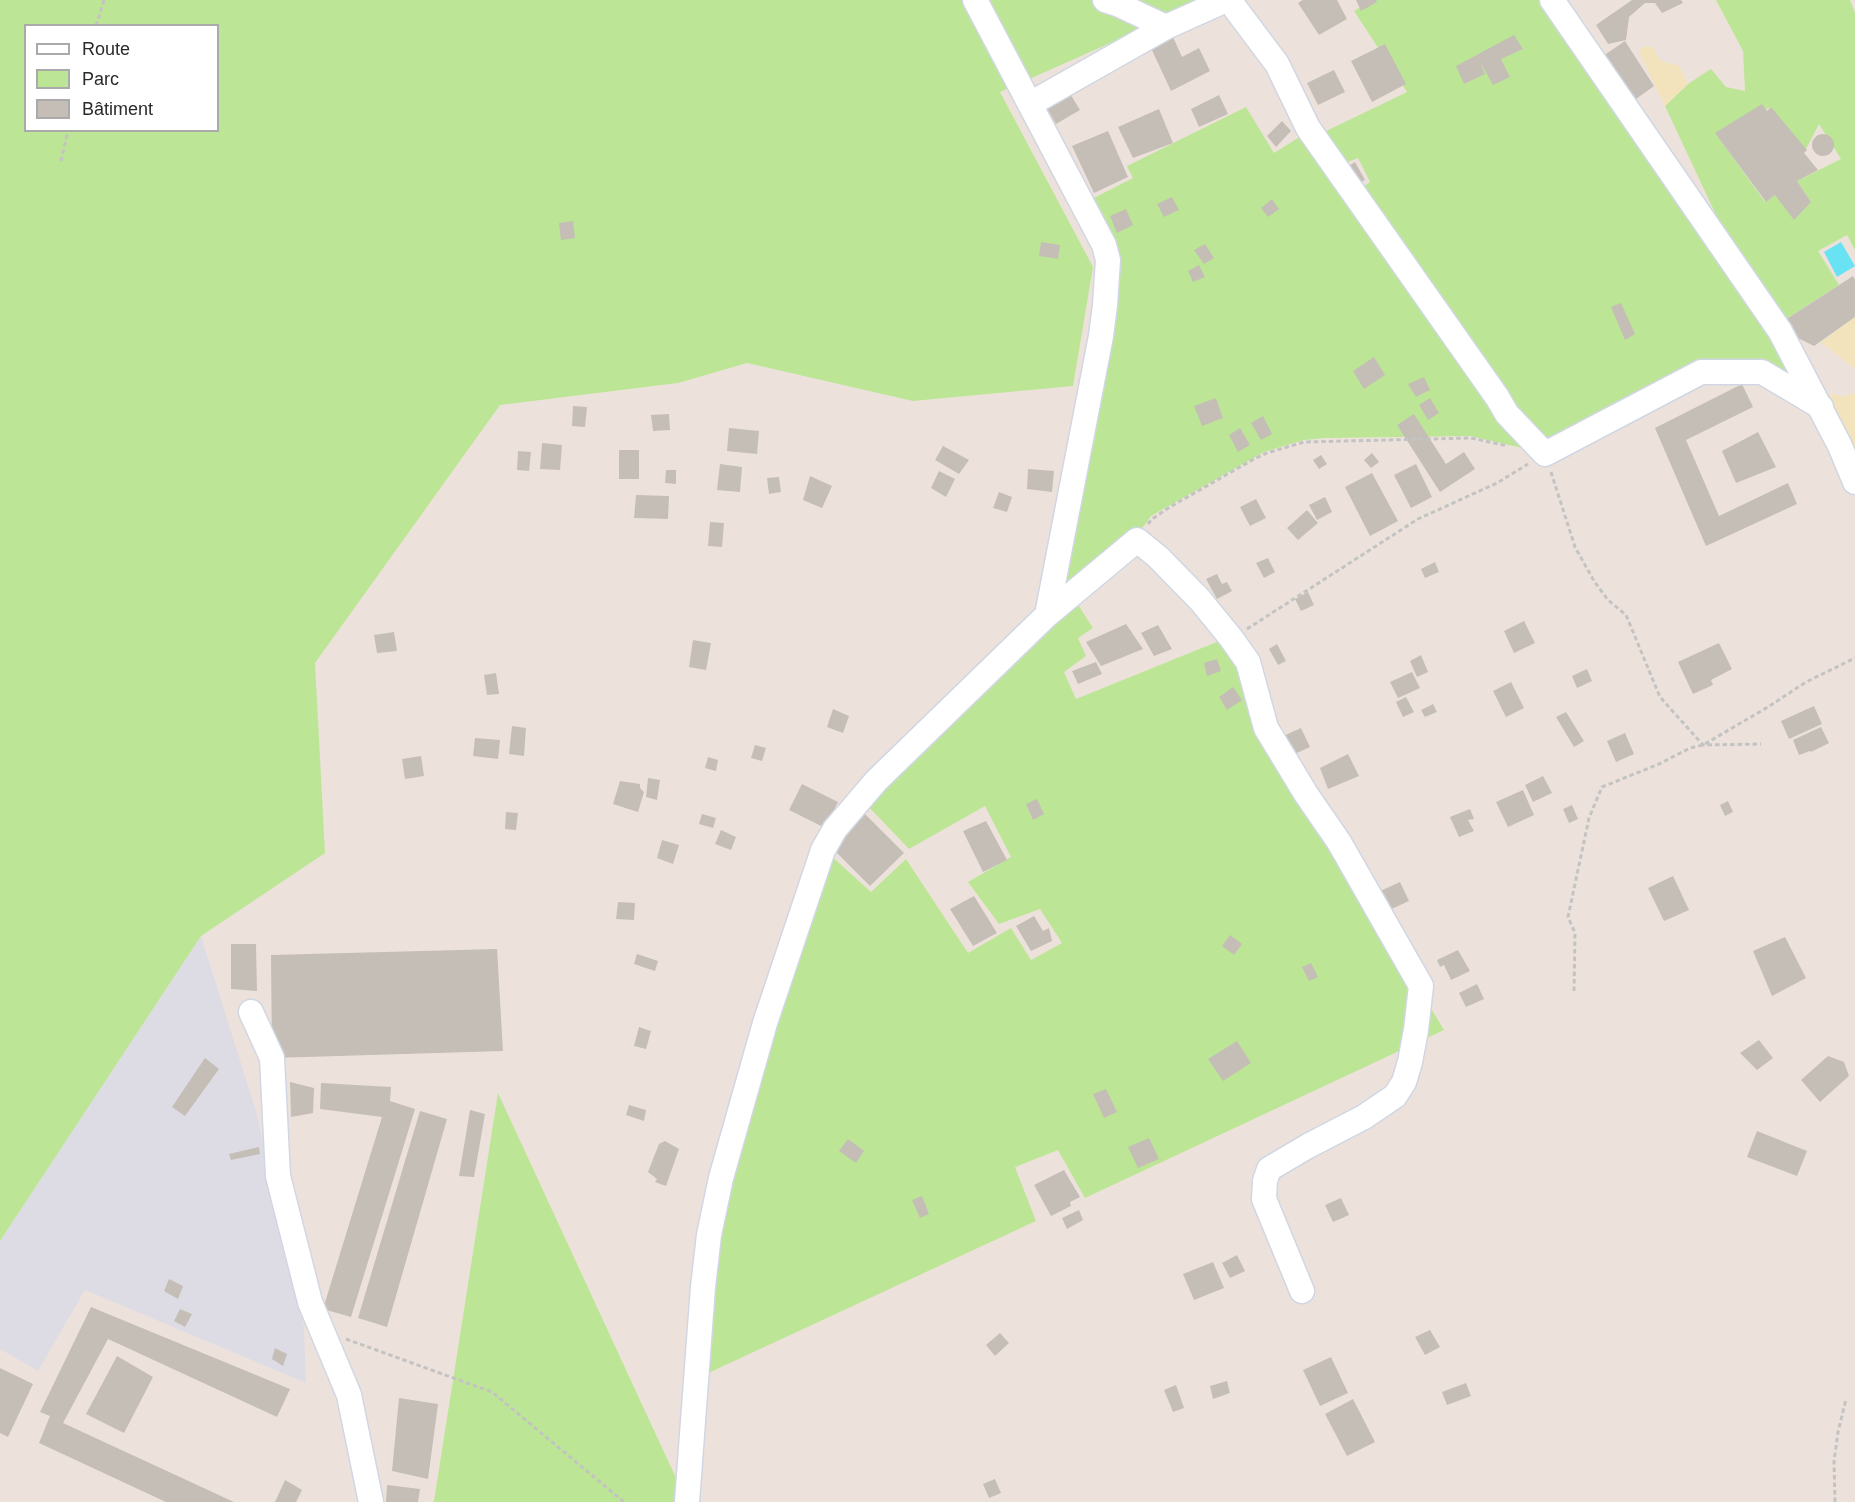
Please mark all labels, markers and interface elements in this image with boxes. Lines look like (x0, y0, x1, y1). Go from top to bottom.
legend (24, 24, 219, 132)
text: Route (82, 39, 130, 59)
text: Parc (82, 69, 119, 89)
text: Bâtiment (82, 99, 153, 119)

